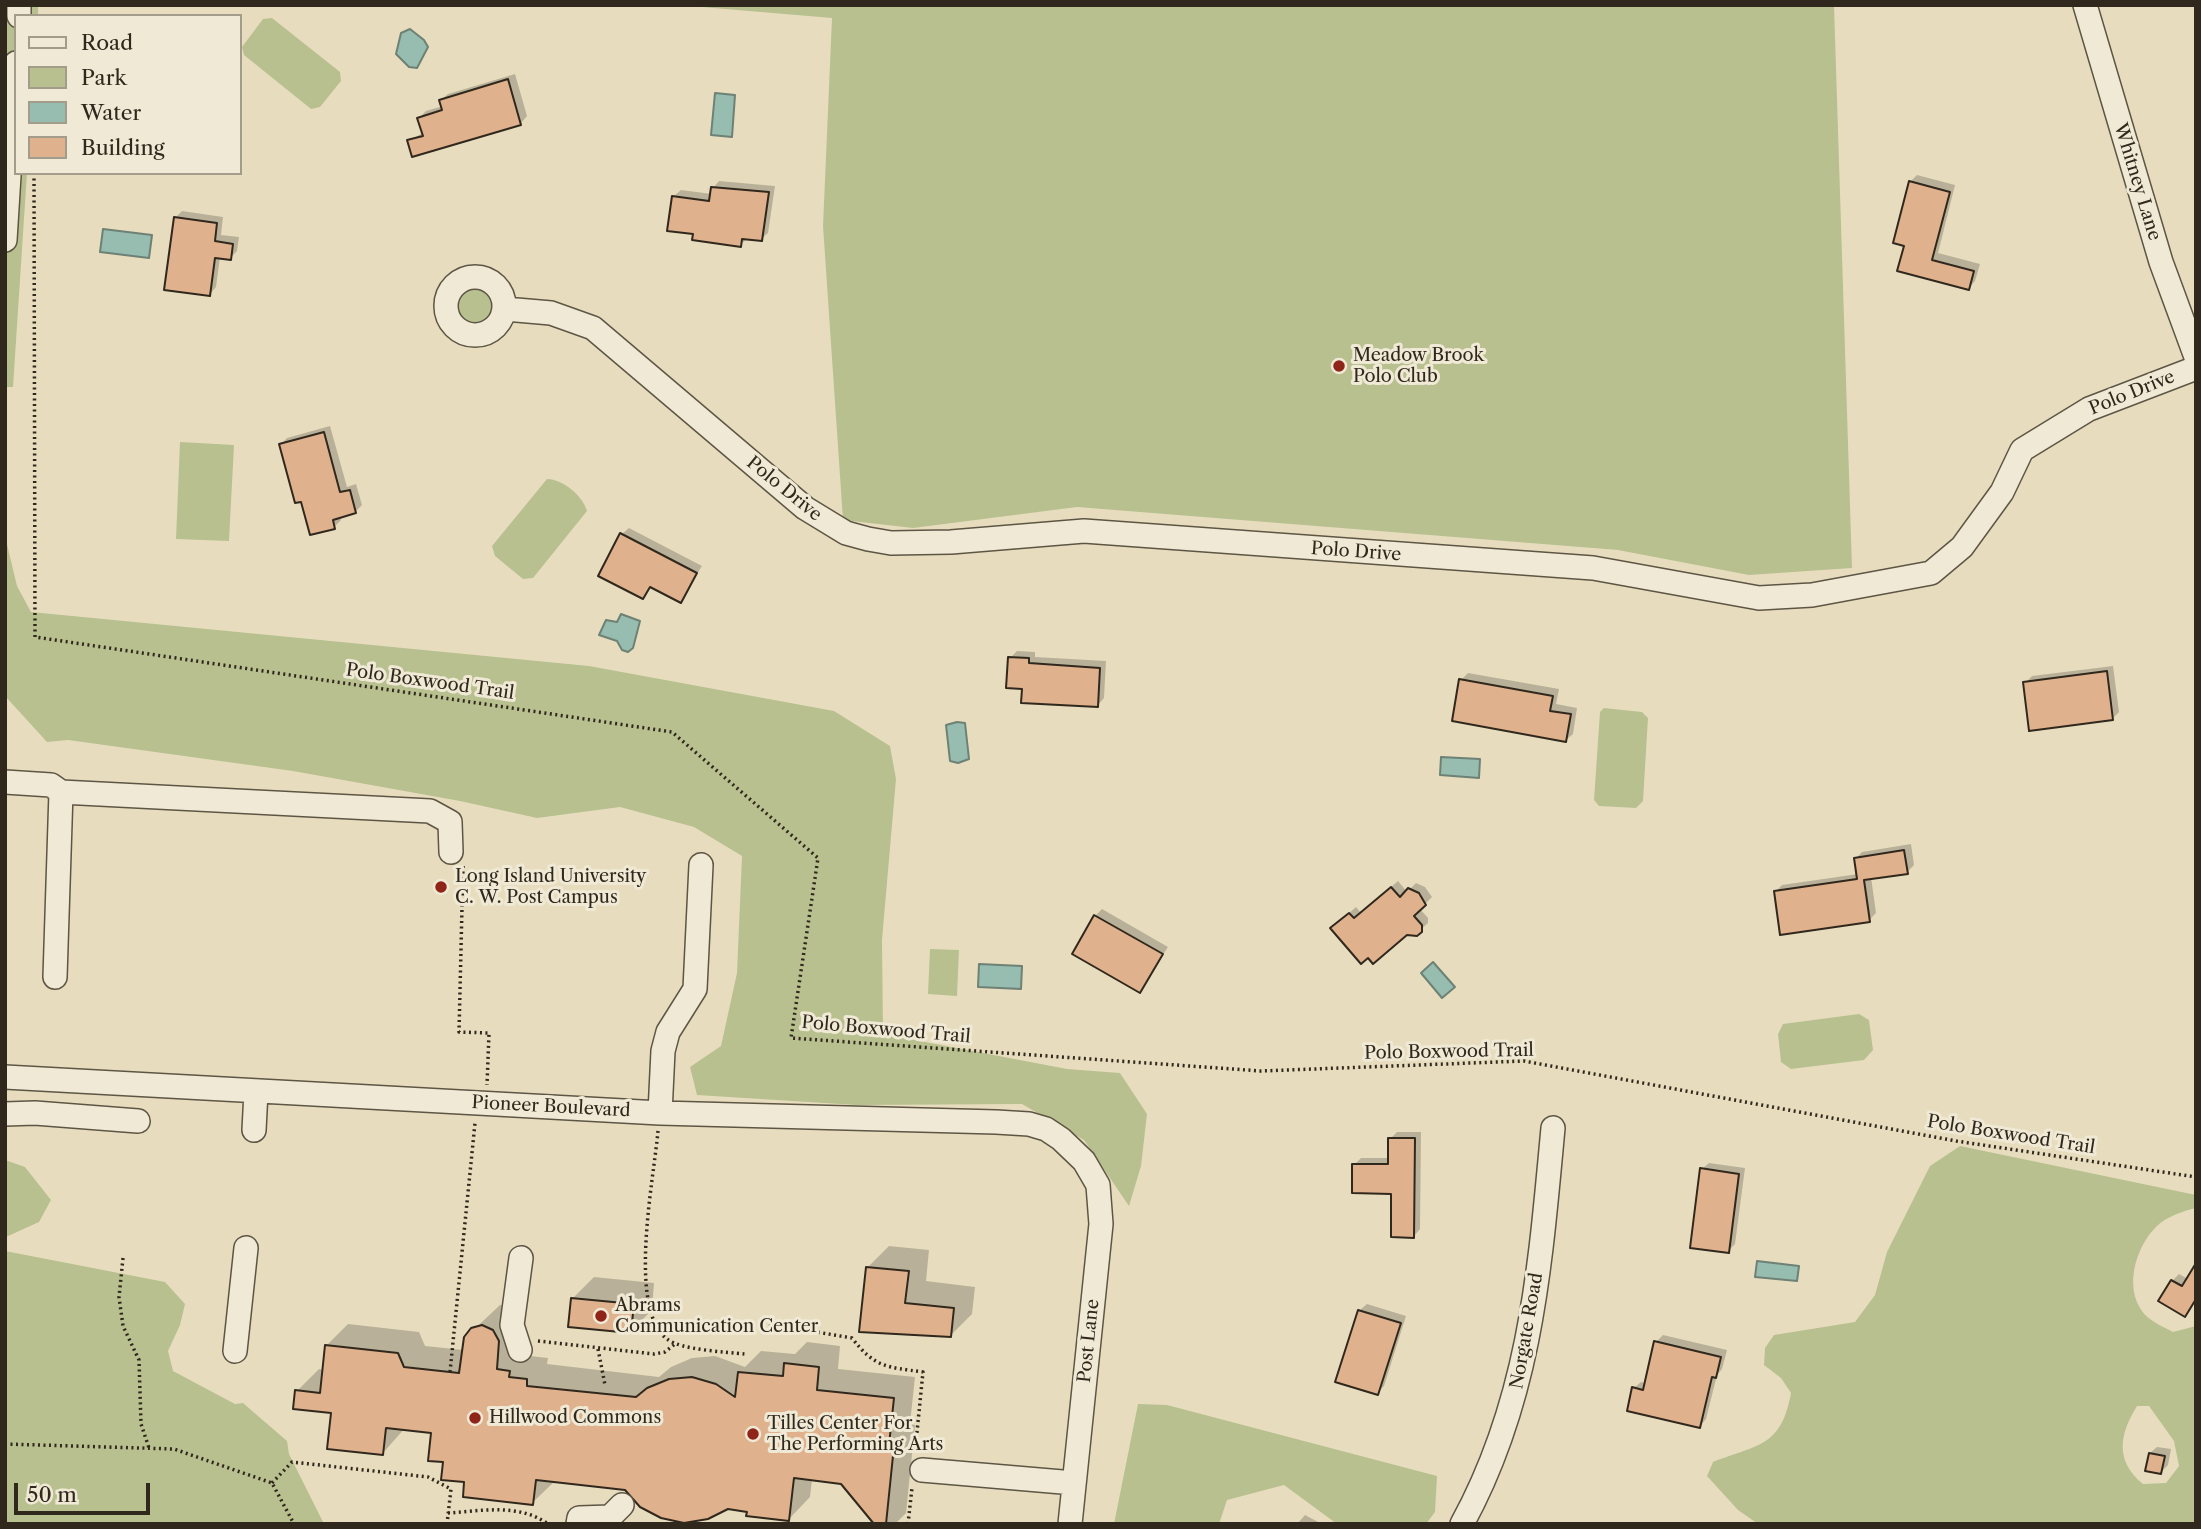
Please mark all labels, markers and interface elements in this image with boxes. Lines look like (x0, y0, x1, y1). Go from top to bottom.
legend (14, 14, 242, 175)
text: Road (81, 30, 133, 55)
text: Park (81, 65, 127, 90)
text: Water (81, 100, 141, 125)
street label: Whitney Lane (2109, 121, 2165, 243)
text: Building (81, 135, 165, 160)
place label: Meadow Brook Polo Club (1353, 345, 1484, 388)
marker: Meadow Brook Polo Club (1331, 358, 1347, 374)
street label: Polo Drive (2086, 366, 2178, 420)
street label: Polo Drive (742, 452, 826, 526)
street label: Polo Drive (1310, 538, 1402, 566)
street label: Polo Boxwood Trail (344, 659, 516, 705)
place label: Long Island University C. W. Post Campus (455, 866, 646, 908)
marker: Long Island University C. W. Post Campus (433, 879, 449, 895)
street label: Polo Boxwood Trail (801, 1012, 971, 1048)
street label: Polo Boxwood Trail (1364, 1040, 1534, 1064)
street label: Pioneer Boulevard (471, 1092, 631, 1122)
street label: Polo Boxwood Trail (1926, 1111, 2096, 1159)
street label: Norgate Road (1506, 1271, 1548, 1391)
place label: Abrams Communication Center (615, 1295, 818, 1338)
street label: Post Lane (1074, 1298, 1104, 1384)
marker: Abrams Communication Center (593, 1308, 609, 1324)
place label: Hillwood Commons (489, 1407, 661, 1429)
marker: Hillwood Commons (467, 1410, 483, 1426)
place label: Tilles Center For The Performing Arts (767, 1413, 943, 1456)
marker: Tilles Center For The Performing Arts (745, 1426, 761, 1442)
scale bar (18, 1470, 154, 1514)
text: 50 m (27, 1482, 77, 1507)

